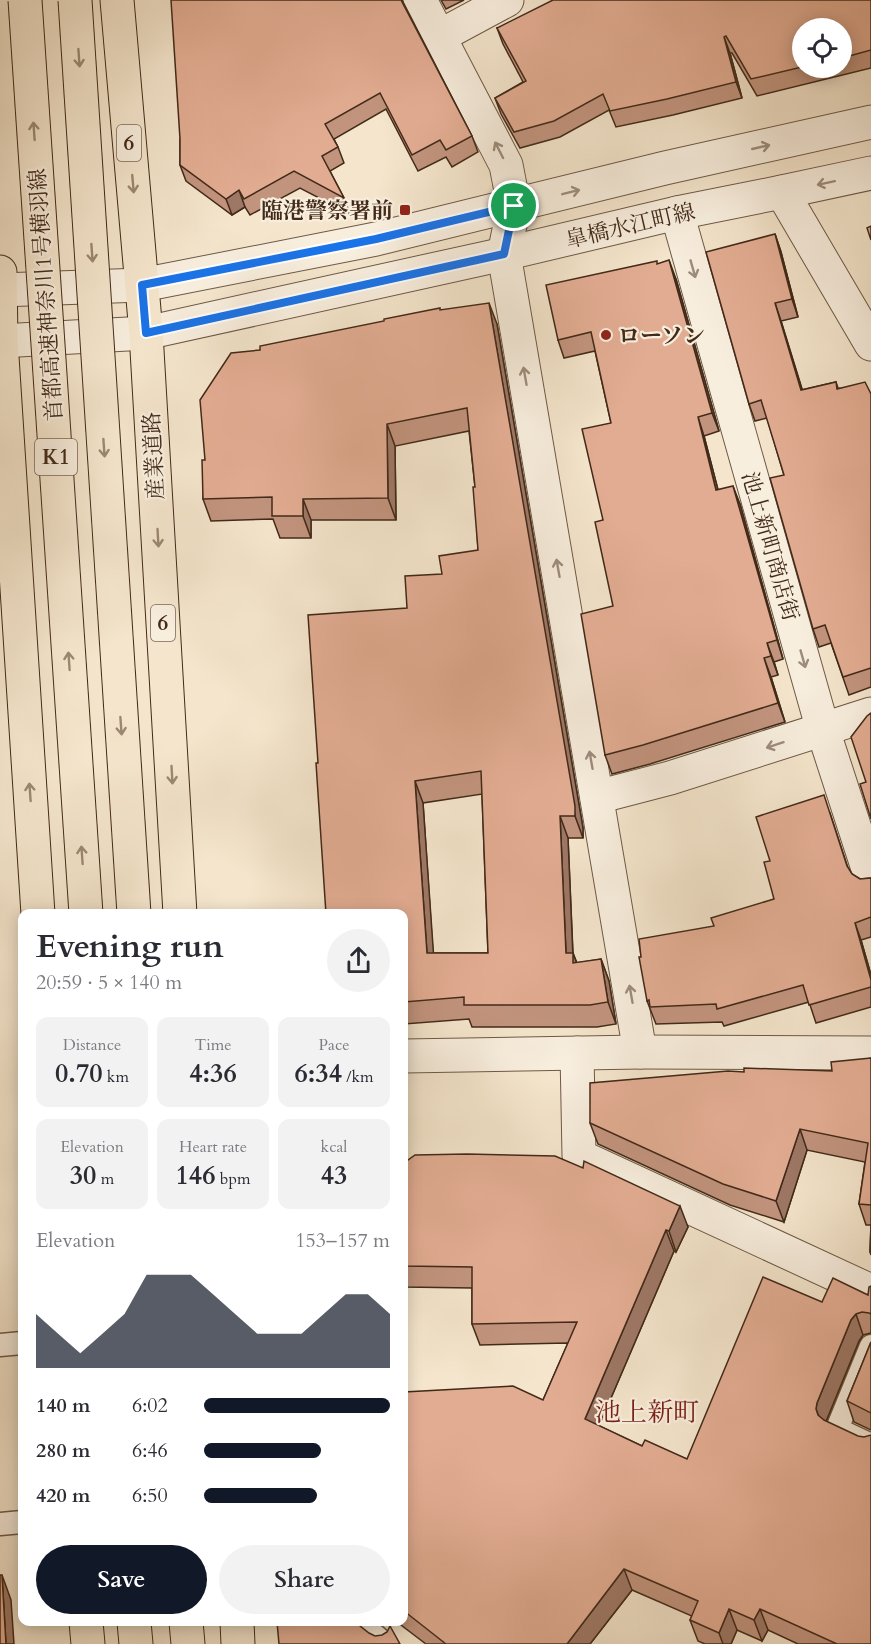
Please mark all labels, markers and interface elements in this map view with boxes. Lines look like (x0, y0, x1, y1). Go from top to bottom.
map controls (792, 18, 852, 78)
button: locate (792, 18, 852, 78)
one-way arrow (74, 48, 85, 68)
one-way arrow (28, 121, 39, 141)
road number: 6 (117, 125, 141, 161)
one-way arrow (751, 140, 770, 152)
one-way arrow (492, 141, 504, 159)
street label: 首都高速神奈川1号横羽線 (22, 168, 70, 422)
one-way arrow (128, 173, 139, 193)
one-way arrow (817, 177, 836, 189)
pin (488, 180, 539, 231)
one-way arrow (561, 185, 580, 197)
icon: arrive (497, 189, 530, 222)
place label: 臨港警察署前 (261, 196, 393, 226)
street label: 皐橋水江町線 (563, 197, 698, 255)
marker: 臨港警察署前 (398, 203, 412, 217)
one-way arrow (87, 242, 98, 262)
one-way arrow (688, 259, 699, 278)
place label: ローソン (618, 321, 705, 351)
marker: ローソン (599, 328, 613, 342)
one-way arrow (519, 367, 530, 386)
street label: 産業道路 (137, 411, 171, 501)
one-way arrow (99, 437, 110, 457)
road number: K1 (35, 439, 77, 475)
street label: 池上新町商店街 (734, 468, 806, 624)
one-way arrow (153, 528, 164, 548)
one-way arrow (552, 559, 563, 579)
road number: 6 (151, 605, 175, 641)
one-way arrow (798, 649, 809, 668)
one-way arrow (64, 651, 75, 671)
one-way arrow (116, 716, 127, 736)
one-way arrow (766, 740, 785, 751)
one-way arrow (585, 751, 596, 771)
one-way arrow (167, 764, 178, 784)
one-way arrow (24, 783, 35, 803)
one-way arrow (77, 846, 88, 866)
text: Evening run (36, 924, 224, 969)
button: share (327, 929, 390, 992)
text: 20:59 · 5 × 140 m (36, 969, 182, 996)
one-way arrow (625, 985, 636, 1004)
text: Distance (63, 1034, 121, 1056)
text: Time (194, 1034, 232, 1056)
text: Pace (319, 1034, 349, 1056)
text: 0.70 (55, 1056, 103, 1091)
text: 4:36 (189, 1056, 237, 1091)
text: 6:34 (294, 1056, 342, 1091)
text: km (103, 1066, 129, 1088)
text: /km (342, 1066, 374, 1088)
text: Elevation (60, 1136, 124, 1158)
text: Heart rate (179, 1136, 247, 1158)
text: kcal (321, 1136, 347, 1158)
text: 30 (70, 1158, 96, 1193)
text: 146 (176, 1158, 216, 1193)
text: 43 (321, 1158, 347, 1193)
text: m (96, 1168, 114, 1190)
text: bpm (216, 1168, 250, 1190)
text: Elevation (36, 1227, 115, 1254)
text: 153–157 m (295, 1227, 390, 1254)
text: 140 m (36, 1392, 91, 1419)
text: 6:02 (132, 1392, 168, 1419)
district label: 池上新町 (595, 1395, 699, 1430)
text: 280 m (36, 1437, 91, 1464)
text: 6:46 (132, 1437, 168, 1464)
text: 420 m (36, 1482, 91, 1509)
text: 6:50 (132, 1482, 168, 1509)
button: Save (36, 1545, 207, 1614)
button: Share (219, 1545, 390, 1614)

